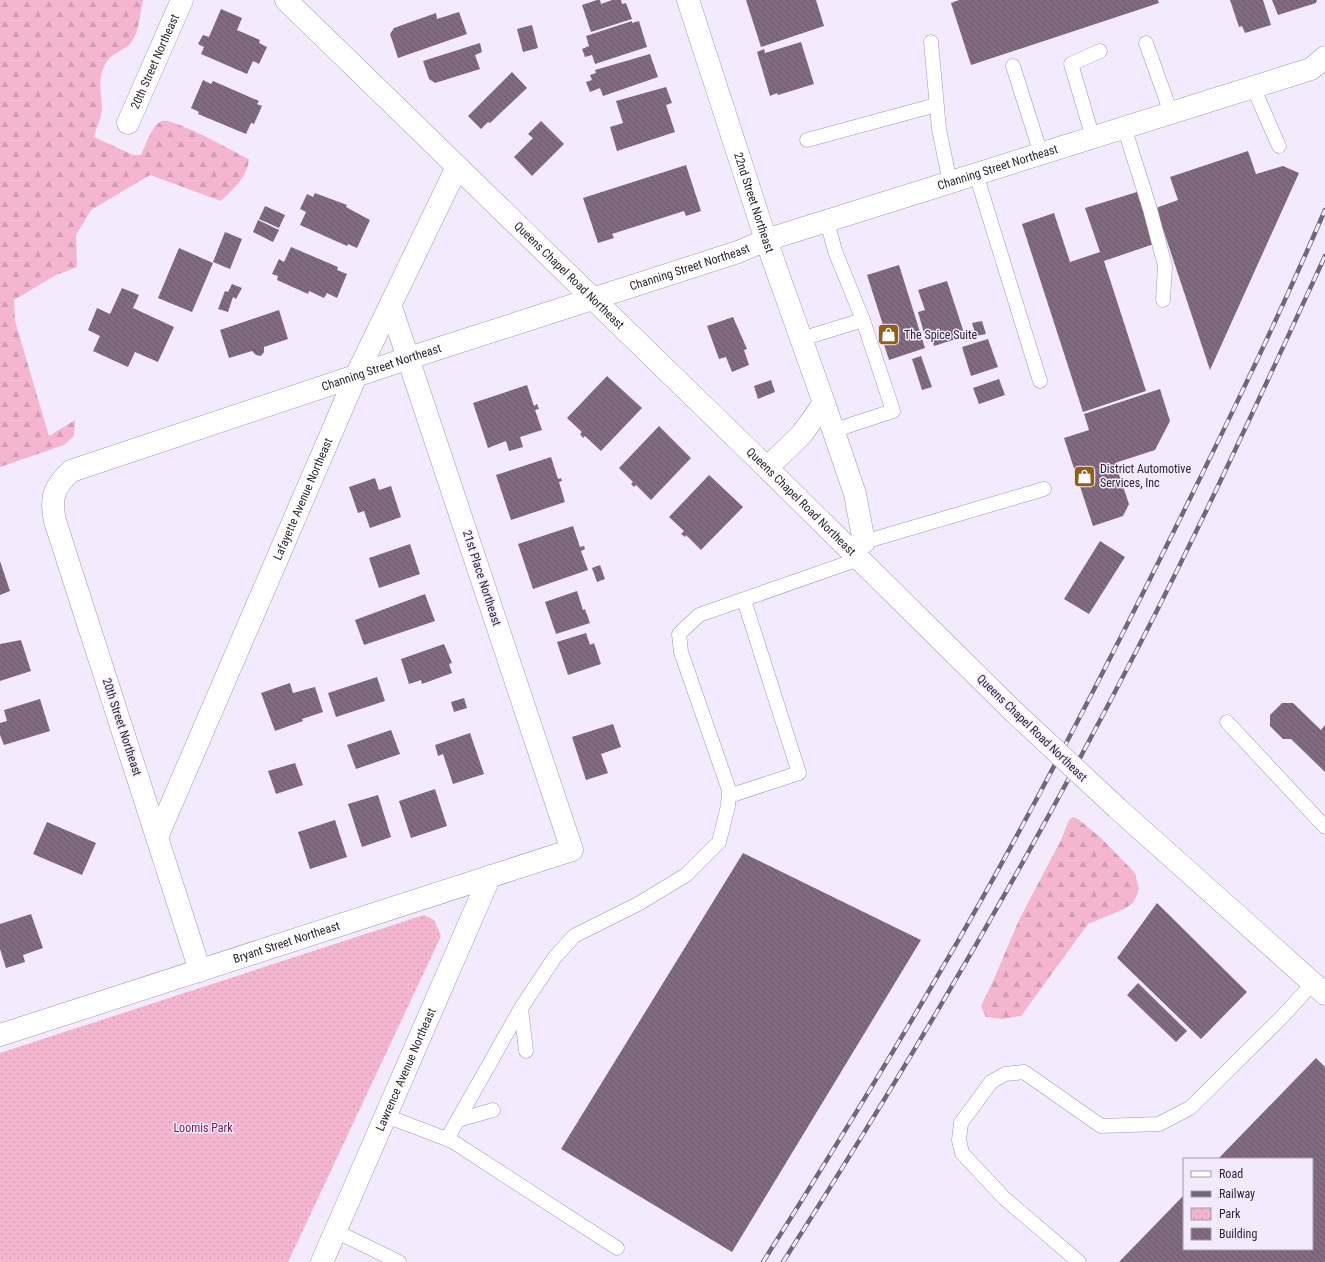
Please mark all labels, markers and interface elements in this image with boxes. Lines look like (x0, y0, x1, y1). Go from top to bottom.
street label: 20th Street Northeast (128, 12, 182, 111)
street label: Channing Street Northeast (936, 142, 1060, 193)
street label: 22nd Street Northeast (731, 151, 777, 255)
street label: Queens Chapel Road Northeast (511, 219, 627, 332)
street label: Channing Street Northeast (628, 241, 752, 293)
shop icon: The Spice Suite (875, 322, 901, 348)
place label: The Spice Suite (904, 328, 978, 342)
street label: Channing Street Northeast (320, 341, 444, 394)
street label: Lafayette Avenue Northeast (270, 435, 336, 562)
street label: Queens Chapel Road Northeast (744, 445, 859, 559)
place label: District Automotive Services, Inc (1100, 462, 1191, 490)
shop icon: District Automotive Services, Inc (1072, 463, 1098, 489)
street label: 21st Place Northeast (460, 528, 504, 628)
street label: Queens Chapel Road Northeast (974, 672, 1090, 785)
street label: 20th Street Northeast (100, 676, 145, 778)
street label: Bryant Street Northeast (231, 918, 342, 966)
street label: Lawrence Avenue Northeast (373, 1005, 439, 1133)
park label: Loomis Park (173, 1121, 233, 1135)
legend (1183, 1158, 1313, 1250)
text: Road (1219, 1167, 1243, 1181)
text: Railway (1219, 1187, 1255, 1201)
text: Park (1219, 1207, 1241, 1221)
text: Building (1219, 1227, 1257, 1241)

